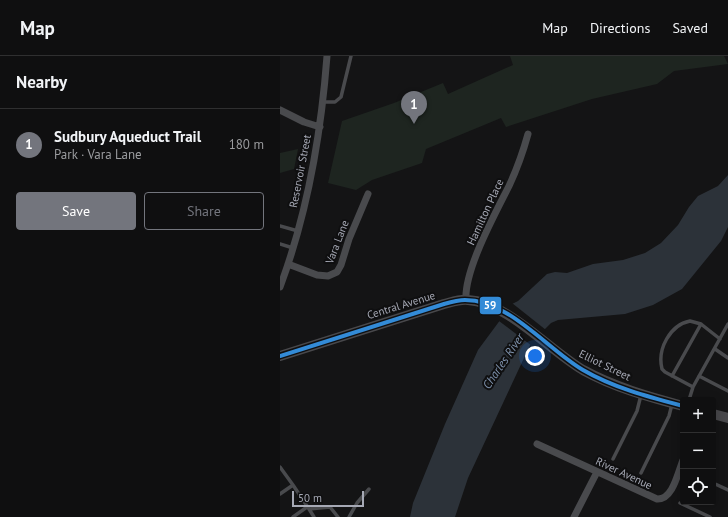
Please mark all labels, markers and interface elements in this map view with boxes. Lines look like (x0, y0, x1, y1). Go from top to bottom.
text: Map (20, 16, 55, 40)
text: Map (542, 19, 568, 37)
text: Directions (590, 19, 650, 37)
text: Saved (672, 19, 708, 37)
text: Nearby (16, 71, 67, 93)
pin: 1 (401, 91, 427, 124)
text: Sudbury Aqueduct Trail (54, 127, 201, 146)
street label: Reservoir Street (286, 133, 314, 209)
text: 1 (25, 136, 33, 153)
text: 180 m (229, 136, 264, 153)
text: Park · Vara Lane (54, 146, 142, 163)
street label: Hamilton Place (464, 176, 507, 247)
button: Save (16, 192, 136, 230)
button: Share (144, 192, 264, 230)
street label: Vara Lane (322, 218, 352, 267)
street label: Central Avenue (365, 288, 437, 322)
line badge: 59 (479, 296, 502, 315)
text: 59 (484, 298, 496, 312)
water label: Charles River (479, 329, 528, 392)
your location (525, 346, 545, 366)
street label: Elliot Street (577, 346, 633, 384)
map controls (680, 397, 716, 505)
button: + (680, 397, 716, 433)
button: − (680, 433, 716, 469)
street label: River Avenue (593, 454, 655, 492)
button: locate (680, 469, 716, 505)
scale bar (292, 489, 364, 508)
text: 50 m (298, 491, 322, 505)

